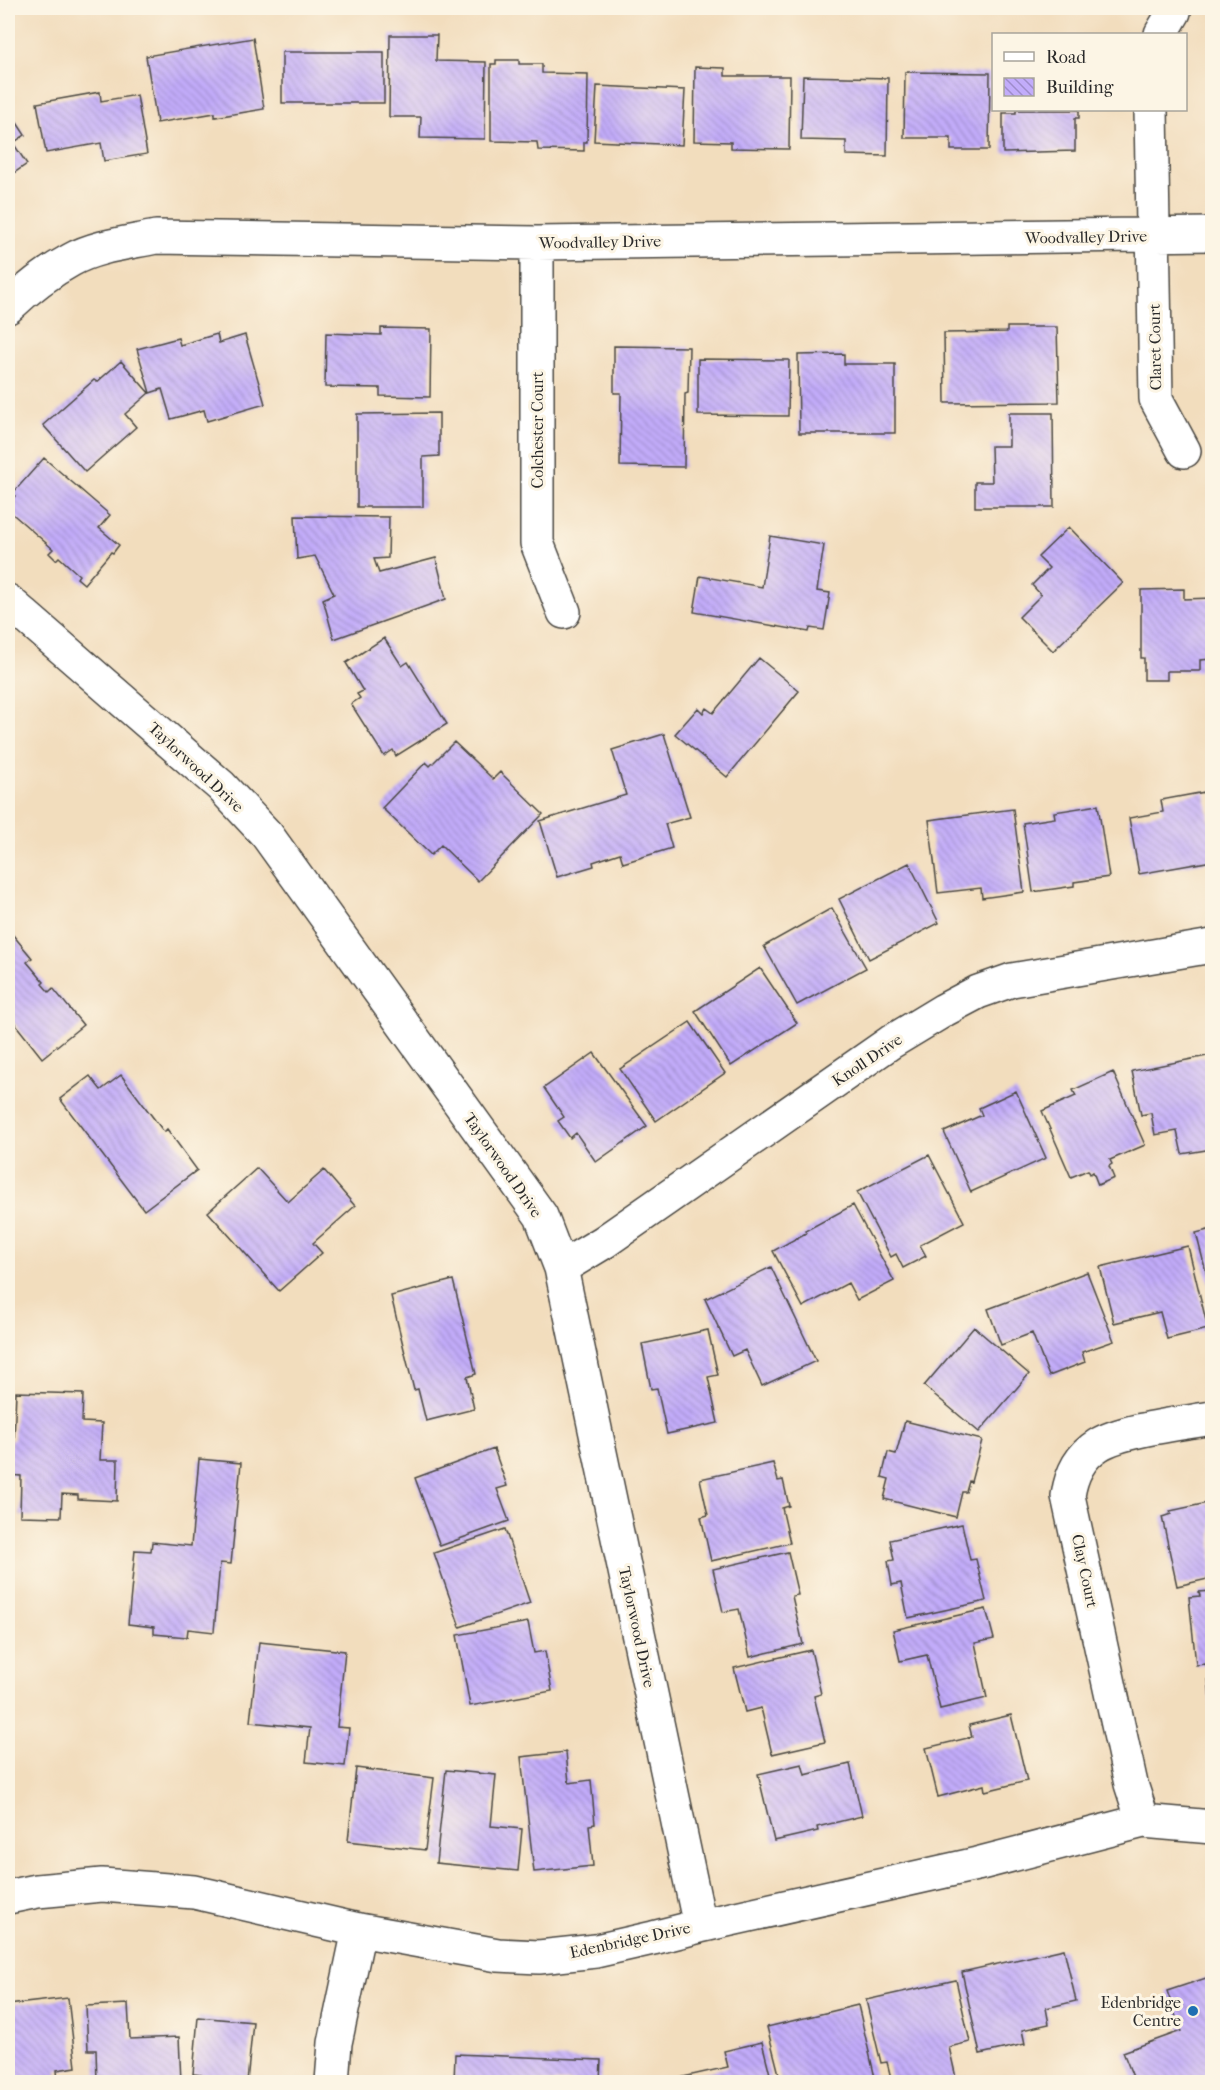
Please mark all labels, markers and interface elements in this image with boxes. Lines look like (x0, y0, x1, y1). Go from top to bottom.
legend (992, 33, 1187, 111)
text: Road (1046, 47, 1086, 68)
text: Building (1046, 77, 1114, 98)
street label: Woodvalley Drive (1024, 226, 1147, 248)
street label: Woodvalley Drive (538, 231, 661, 253)
street label: Claret Court (1145, 303, 1165, 391)
street label: Colchester Court (528, 371, 547, 489)
street label: Taylorwood Drive (144, 718, 248, 816)
street label: Knoll Drive (828, 1030, 906, 1090)
street label: Taylorwood Drive (460, 1109, 546, 1221)
street label: Clay Court (1068, 1532, 1102, 1610)
street label: Taylorwood Drive (615, 1565, 659, 1689)
street label: Edenbridge Drive (568, 1918, 692, 1962)
place label: Edenbridge Centre (1101, 1993, 1181, 2030)
marker: Edenbridge Centre (1186, 2004, 1200, 2018)

